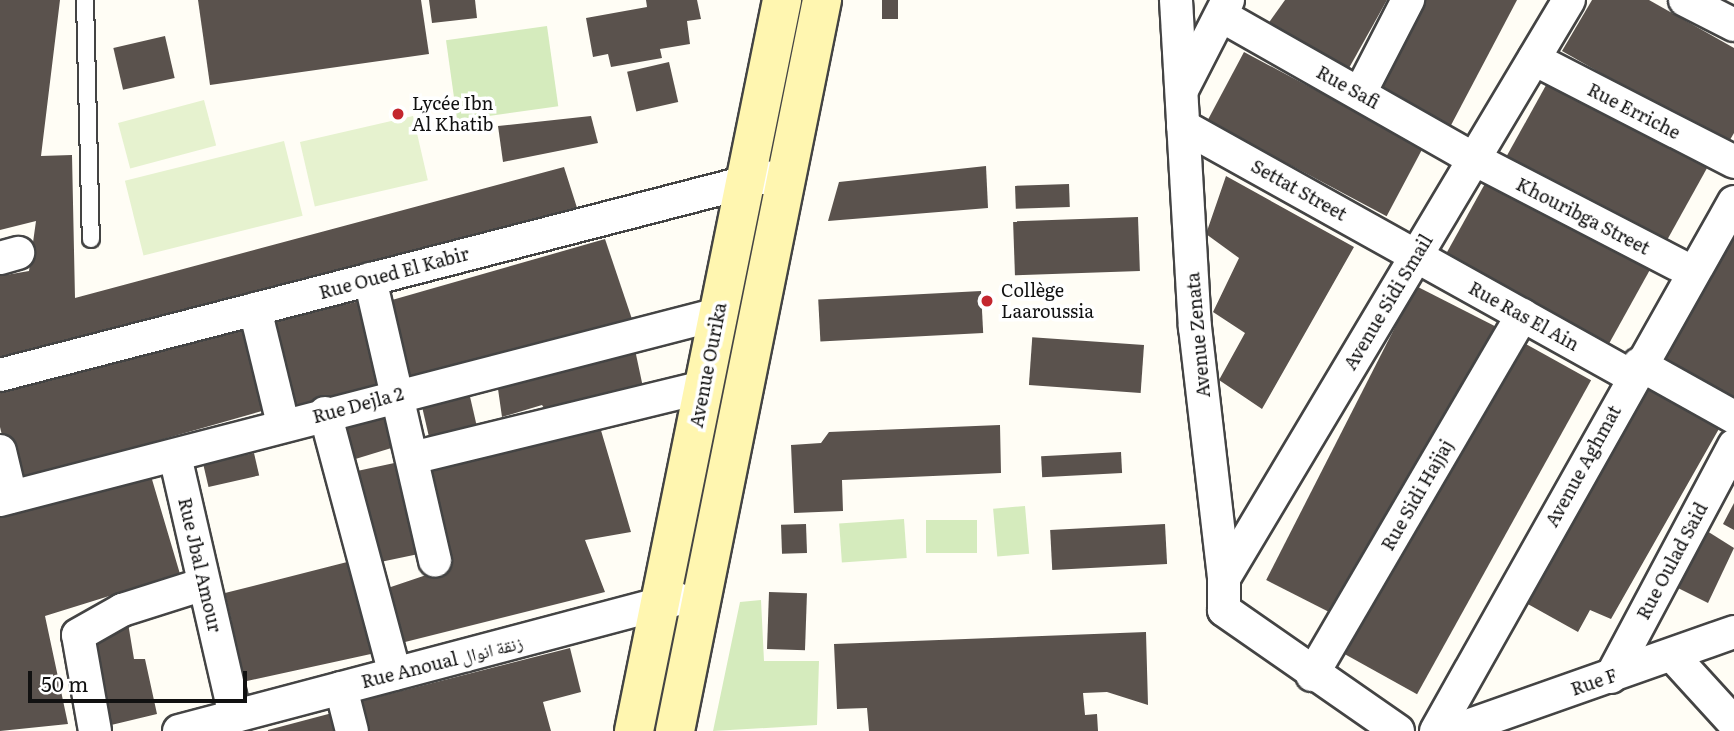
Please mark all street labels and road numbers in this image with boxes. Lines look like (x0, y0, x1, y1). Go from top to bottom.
street label: Rue Safi (1313, 61, 1383, 113)
street label: Rue Erriche (1584, 78, 1684, 144)
street label: Settat Street (1248, 155, 1350, 225)
street label: Khouribga Street (1513, 173, 1653, 259)
street label: Avenue Sidi Smail (1339, 230, 1437, 374)
street label: Rue Oued El Kabir (317, 243, 471, 303)
street label: Avenue Zenata (1182, 271, 1214, 399)
street label: Rue Ras El Ain (1465, 277, 1583, 355)
street label: Avenue Ourika (685, 301, 731, 429)
street label: Rue Dejla 2 (310, 382, 406, 428)
street label: Avenue Aghmat (1541, 401, 1625, 531)
street label: Rue Sidi Hajjaj (1377, 436, 1457, 554)
street label: Rue Jbal Amour (174, 496, 226, 634)
street label: Rue Oulad Said (1632, 499, 1712, 623)
street label: Rue Anoual زنقة انوال (359, 631, 525, 693)
street label: Rue F (1568, 664, 1620, 700)

